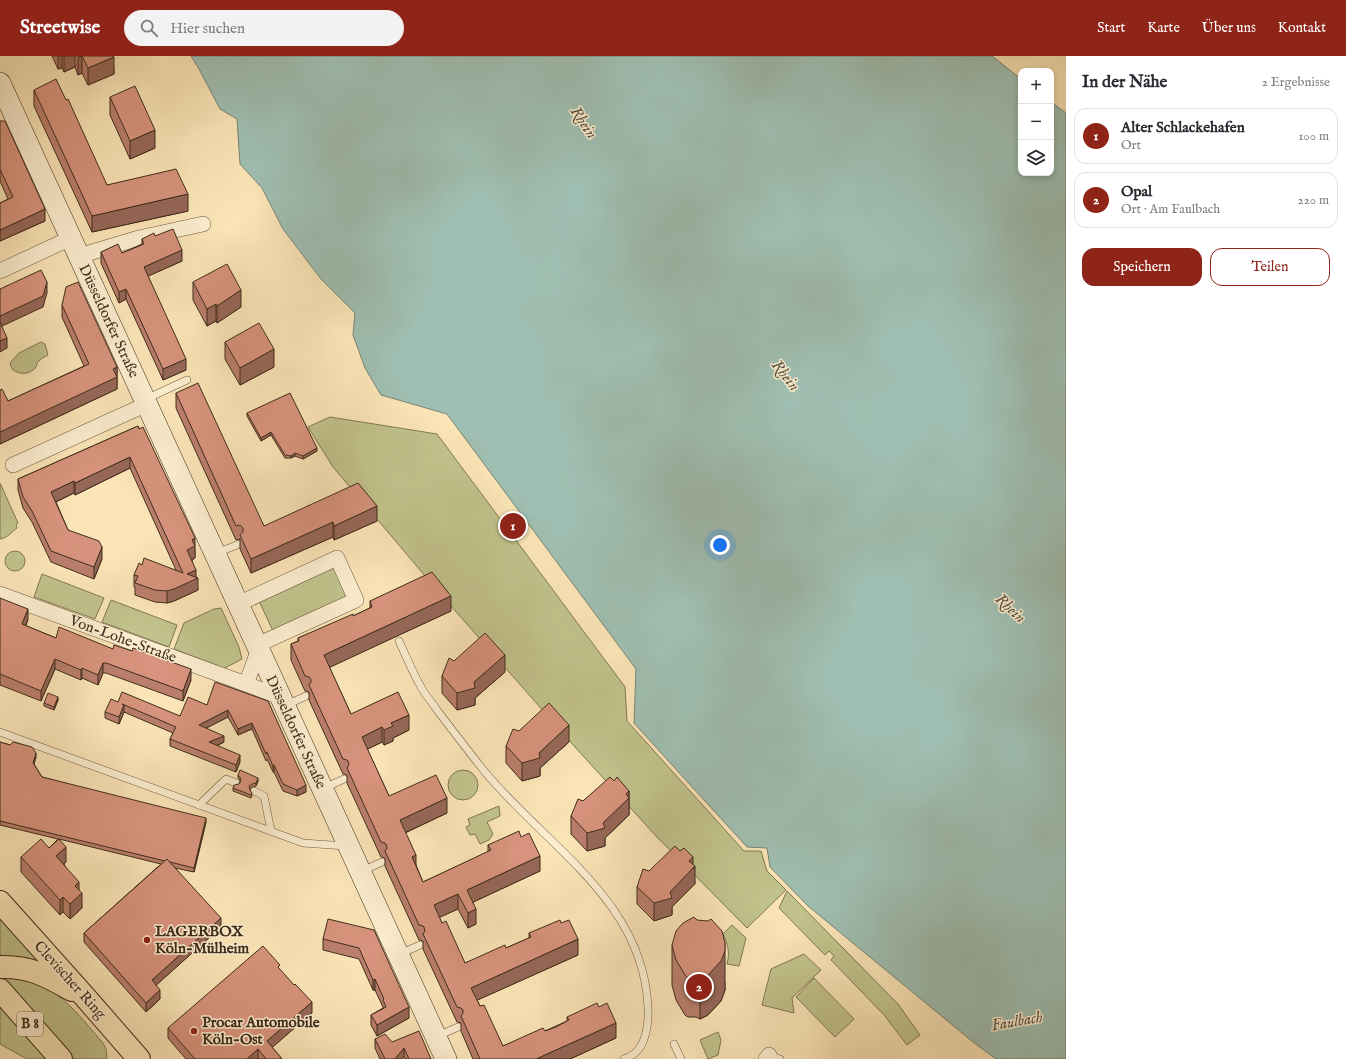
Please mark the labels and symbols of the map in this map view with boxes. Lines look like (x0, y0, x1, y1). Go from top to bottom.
water label: Rhein (565, 103, 601, 143)
street label: Düsseldorfer Straße (74, 261, 144, 381)
water label: Rhein (766, 356, 804, 396)
pin: 1 (500, 511, 526, 541)
your location (710, 535, 730, 555)
water label: Rhein (991, 590, 1029, 628)
street label: Von-Lohe-Straße (66, 611, 179, 667)
street label: Düsseldorfer Straße (261, 672, 331, 792)
place label: LAGERBOX Köln-Mülheim (155, 922, 250, 958)
marker: LAGERBOX Köln-Mülheim (142, 935, 152, 945)
street label: Clevischer Ring (30, 937, 111, 1024)
pin: 2 (686, 972, 712, 1002)
water label: Faulbach (990, 1008, 1044, 1036)
road number: B 8 (17, 1012, 43, 1036)
place label: Procar Automobile Köln-Ost (202, 1013, 320, 1049)
marker: Procar Automobile Köln-Ost (189, 1026, 199, 1036)

